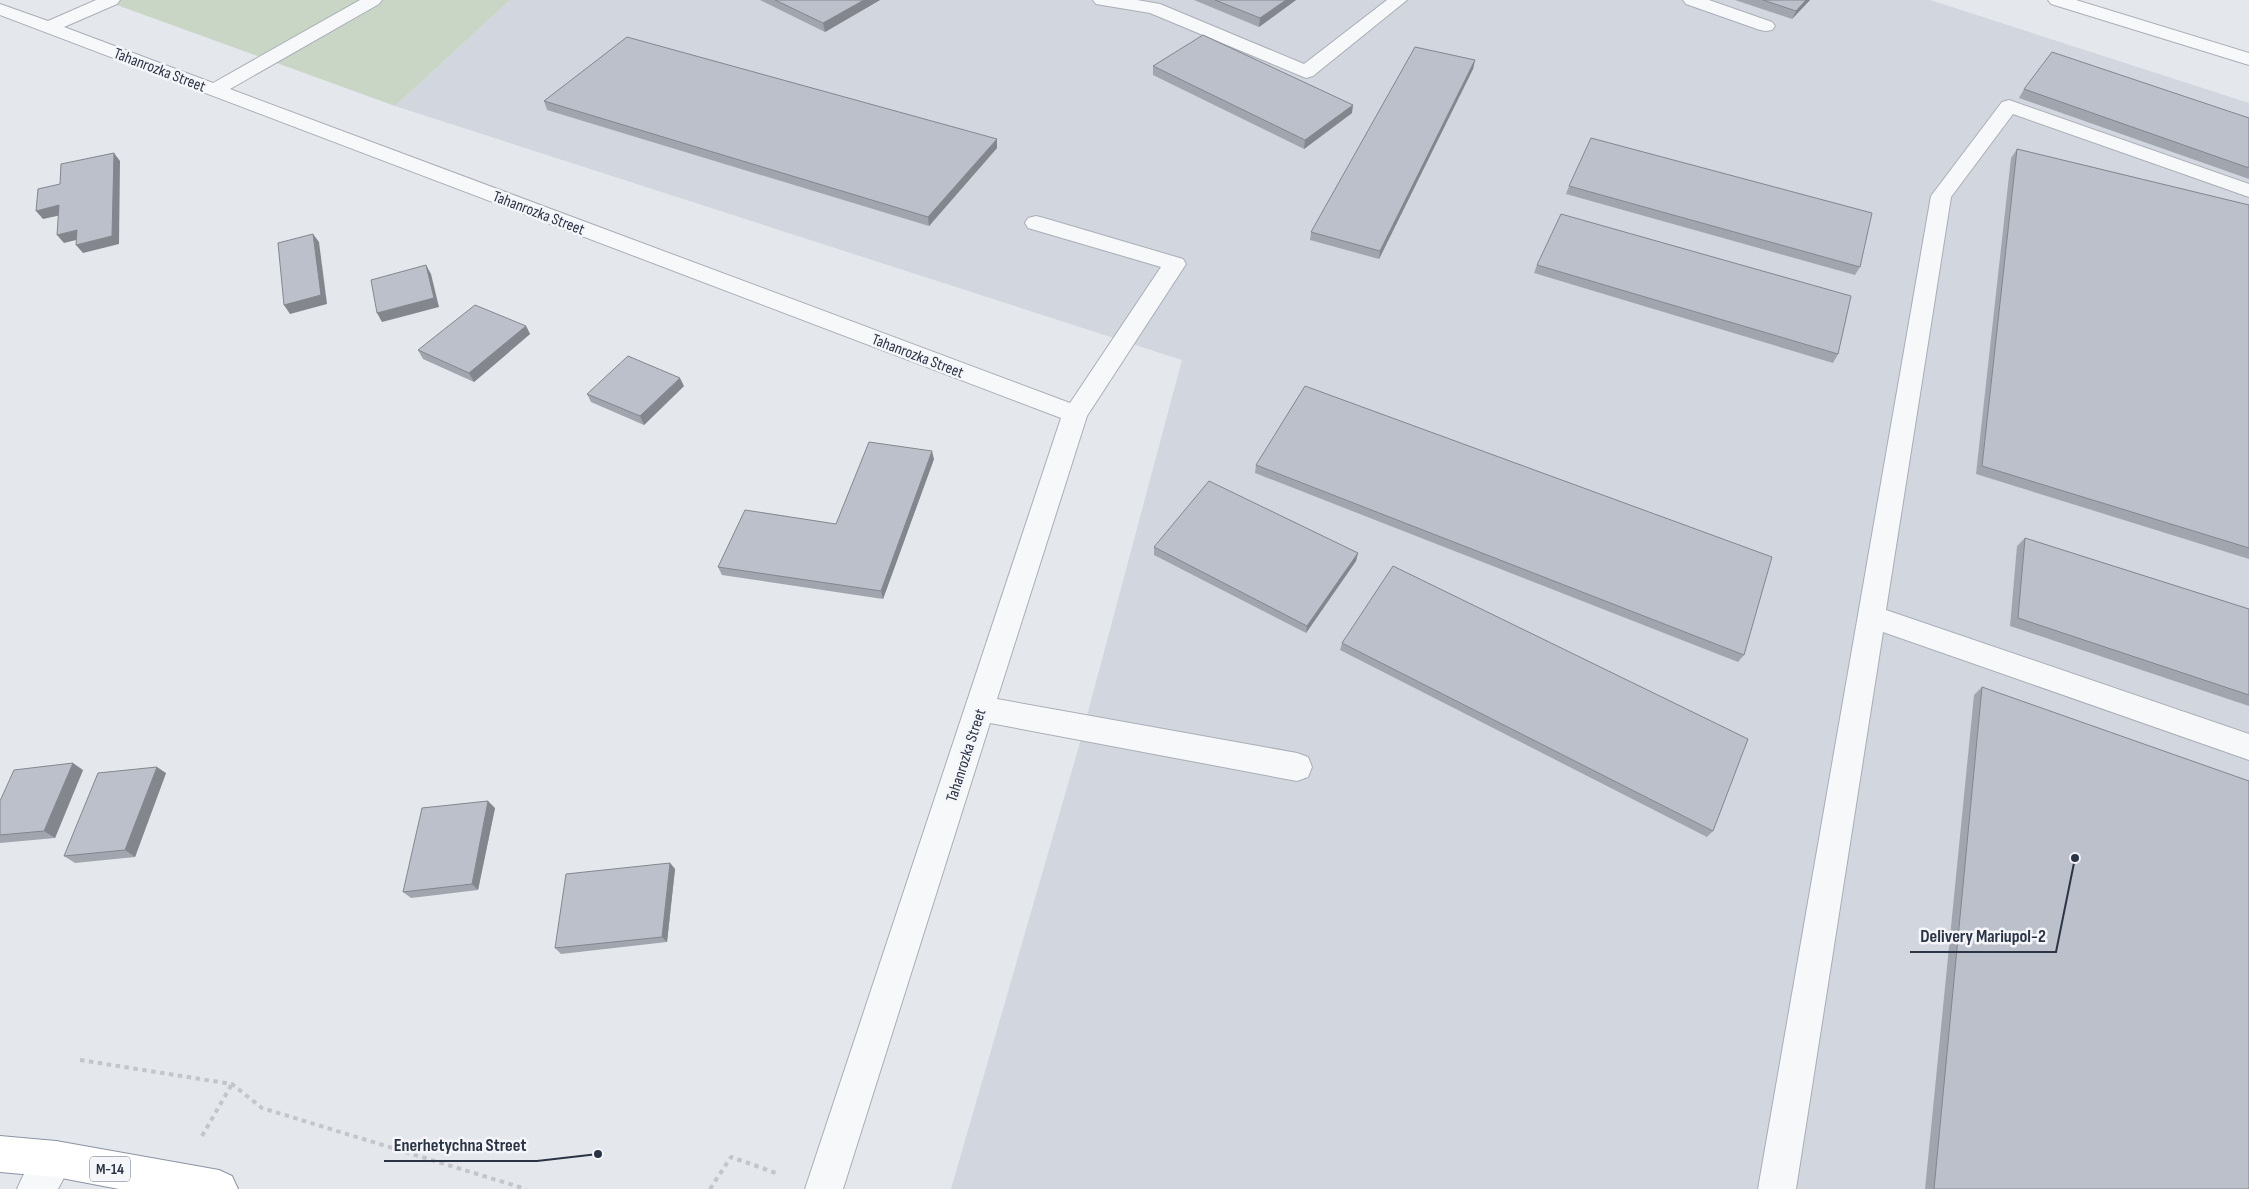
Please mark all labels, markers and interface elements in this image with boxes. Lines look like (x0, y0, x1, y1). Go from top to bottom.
street label: Tahanrozka Street (111, 44, 208, 97)
street label: Tahanrozka Street (490, 187, 587, 240)
street label: Tahanrozka Street (869, 330, 966, 383)
street label: Tahanrozka Street (942, 706, 990, 804)
callout: Delivery Mariupol-2 (1910, 919, 2056, 952)
text: Delivery Mariupol-2 (1920, 926, 2046, 947)
callout: Enerhetychna Street (384, 1128, 537, 1161)
text: Enerhetychna Street (394, 1135, 526, 1156)
road number: М-14 (90, 1156, 130, 1182)

